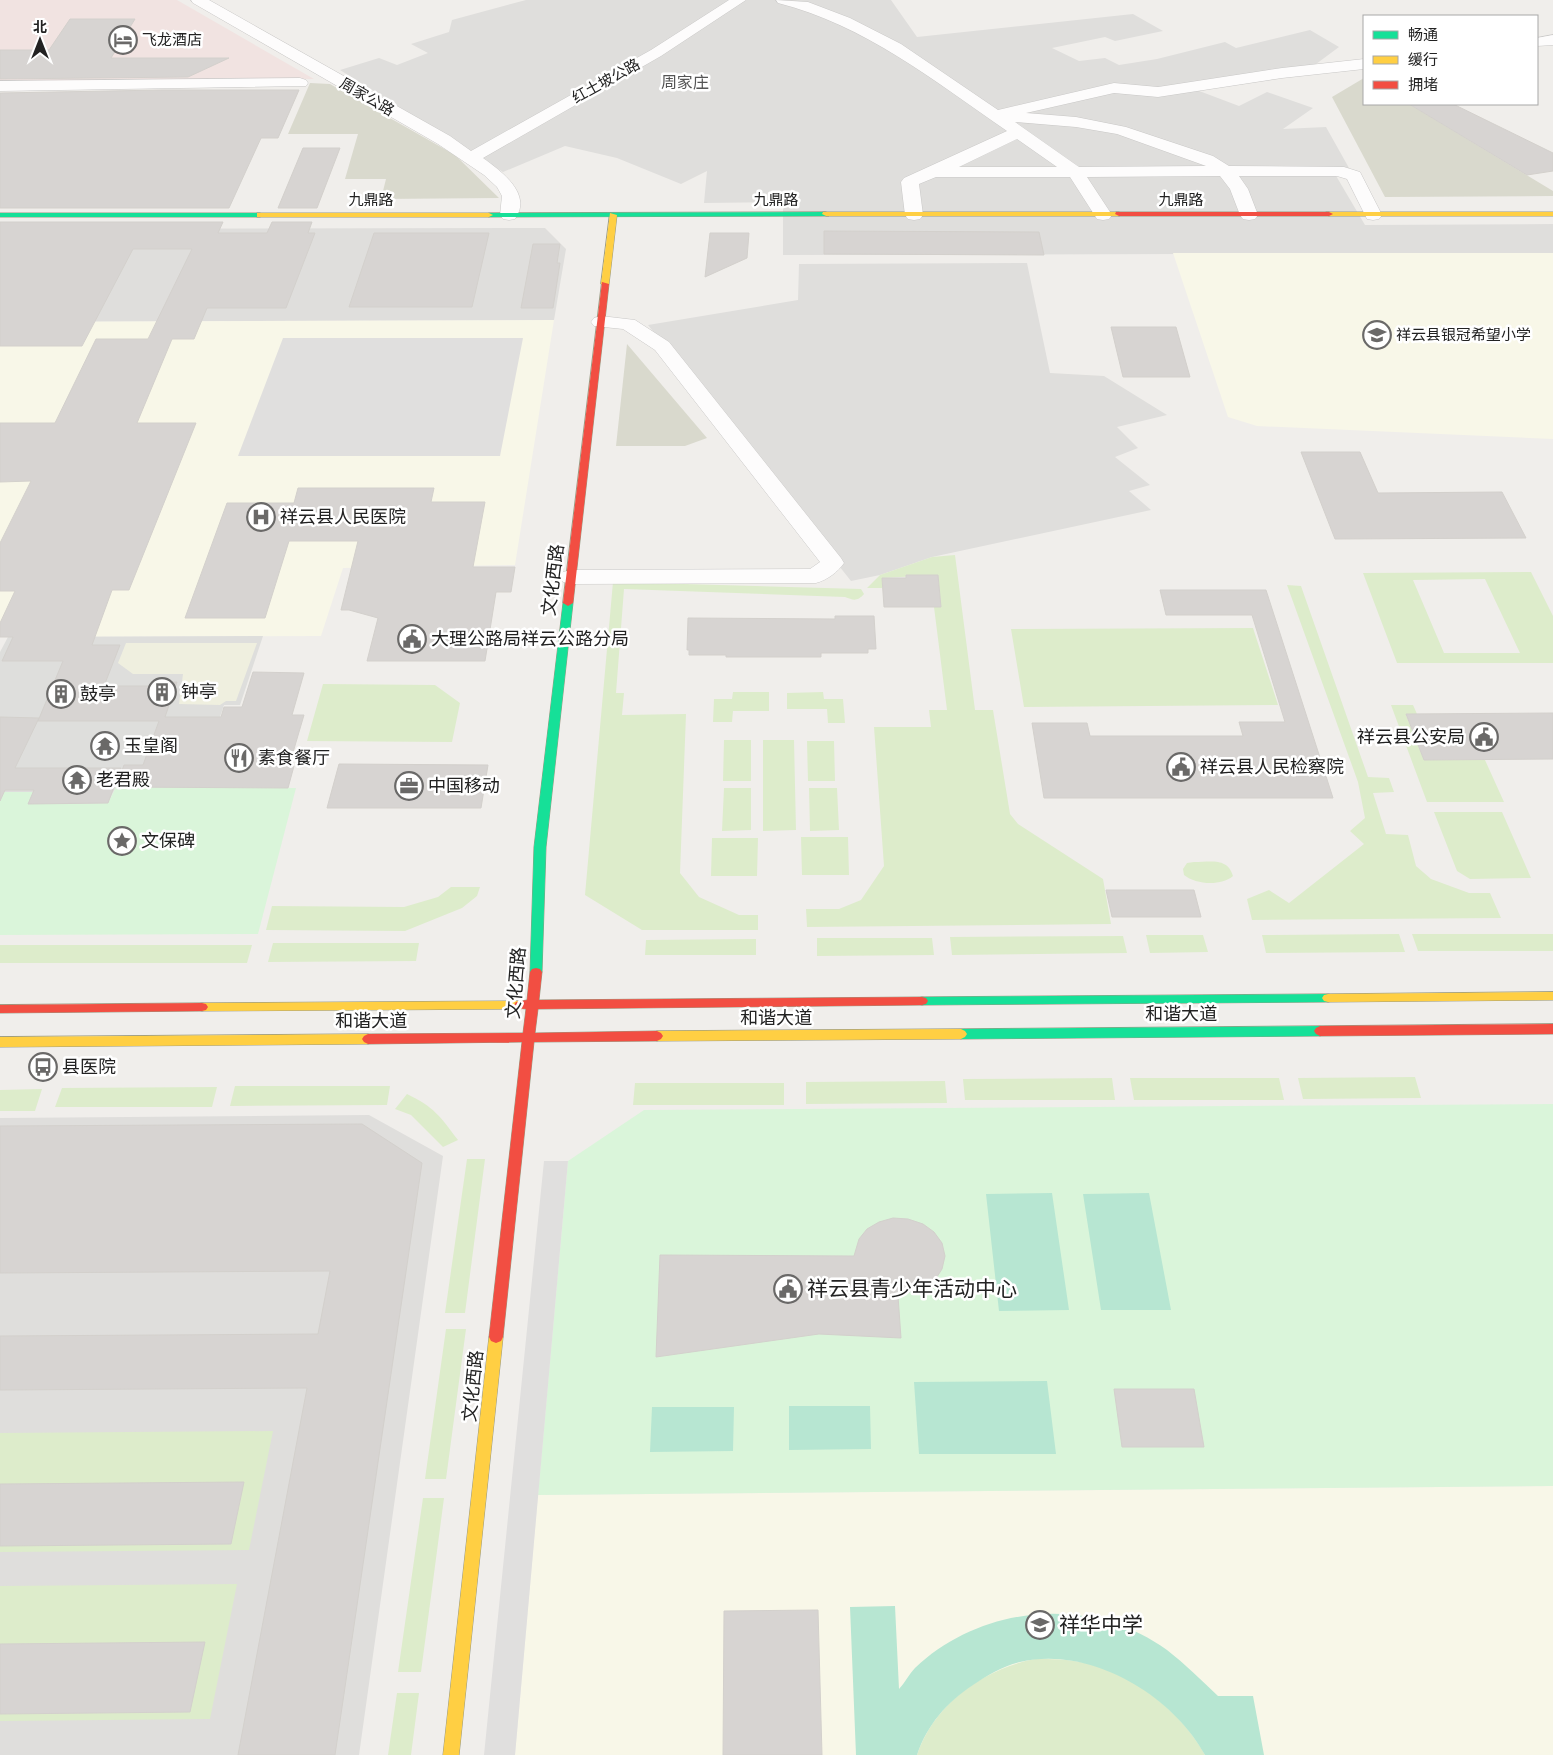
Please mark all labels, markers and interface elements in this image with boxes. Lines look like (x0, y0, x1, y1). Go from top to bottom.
north arrow (15, 15, 65, 65)
legend (1363, 15, 1538, 105)
text: 北 (33, 17, 47, 36)
text: 畅通 (1408, 24, 1438, 44)
hotel icon: 飞龙酒店 (108, 25, 138, 55)
place label: 飞龙酒店 (142, 29, 202, 49)
text: 缓行 (1408, 49, 1438, 69)
street label: 红土坡公路 (568, 53, 643, 107)
district label: 周家庄 (661, 71, 709, 93)
street label: 周家公路 (337, 72, 398, 120)
text: 拥堵 (1408, 74, 1438, 94)
street label: 九鼎路 (348, 189, 394, 209)
street label: 九鼎路 (753, 189, 799, 209)
street label: 九鼎路 (1158, 189, 1204, 209)
school or university icon: 祥云县银冠希望小学 (1362, 320, 1392, 350)
place label: 祥云县银冠希望小学 (1396, 324, 1531, 344)
hospital icon: 祥云县人民医院 (246, 502, 276, 532)
place label: 祥云县人民医院 (280, 504, 406, 528)
street label: 文化西路 (536, 543, 568, 617)
public building icon: 大理公路局祥云公路分局 (397, 624, 427, 654)
place label: 大理公路局祥云公路分局 (431, 626, 629, 650)
building icon: 钟亭 (147, 677, 177, 707)
building icon: 鼓亭 (46, 679, 76, 709)
place label: 钟亭 (181, 679, 217, 703)
place label: 鼓亭 (80, 681, 116, 705)
public building icon: 祥云县公安局 (1469, 722, 1499, 752)
place label: 祥云县公安局 (1357, 724, 1465, 748)
temple icon: 玉皇阁 (90, 731, 120, 761)
place label: 玉皇阁 (124, 733, 178, 757)
restaurant icon: 素食餐厅 (224, 743, 254, 773)
place label: 素食餐厅 (258, 745, 330, 769)
public building icon: 祥云县人民检察院 (1166, 752, 1196, 782)
place label: 祥云县人民检察院 (1200, 754, 1344, 778)
temple icon: 老君殿 (62, 765, 92, 795)
place label: 老君殿 (96, 767, 150, 791)
office icon: 中国移动 (394, 771, 424, 801)
place label: 中国移动 (428, 773, 500, 797)
place icon: 文保碑 (107, 826, 137, 856)
place label: 文保碑 (141, 828, 195, 852)
street label: 文化西路 (500, 946, 530, 1020)
street label: 和谐大道 (1145, 1001, 1217, 1025)
street label: 和谐大道 (740, 1005, 812, 1029)
street label: 和谐大道 (335, 1008, 407, 1032)
bus stop icon: 县医院 (28, 1052, 58, 1082)
place label: 县医院 (62, 1054, 116, 1078)
public building icon: 祥云县青少年活动中心 (773, 1274, 803, 1304)
place label: 祥云县青少年活动中心 (807, 1274, 1017, 1302)
street label: 文化西路 (456, 1349, 488, 1423)
school or university icon: 祥华中学 (1025, 1610, 1055, 1640)
place label: 祥华中学 (1059, 1610, 1143, 1638)

